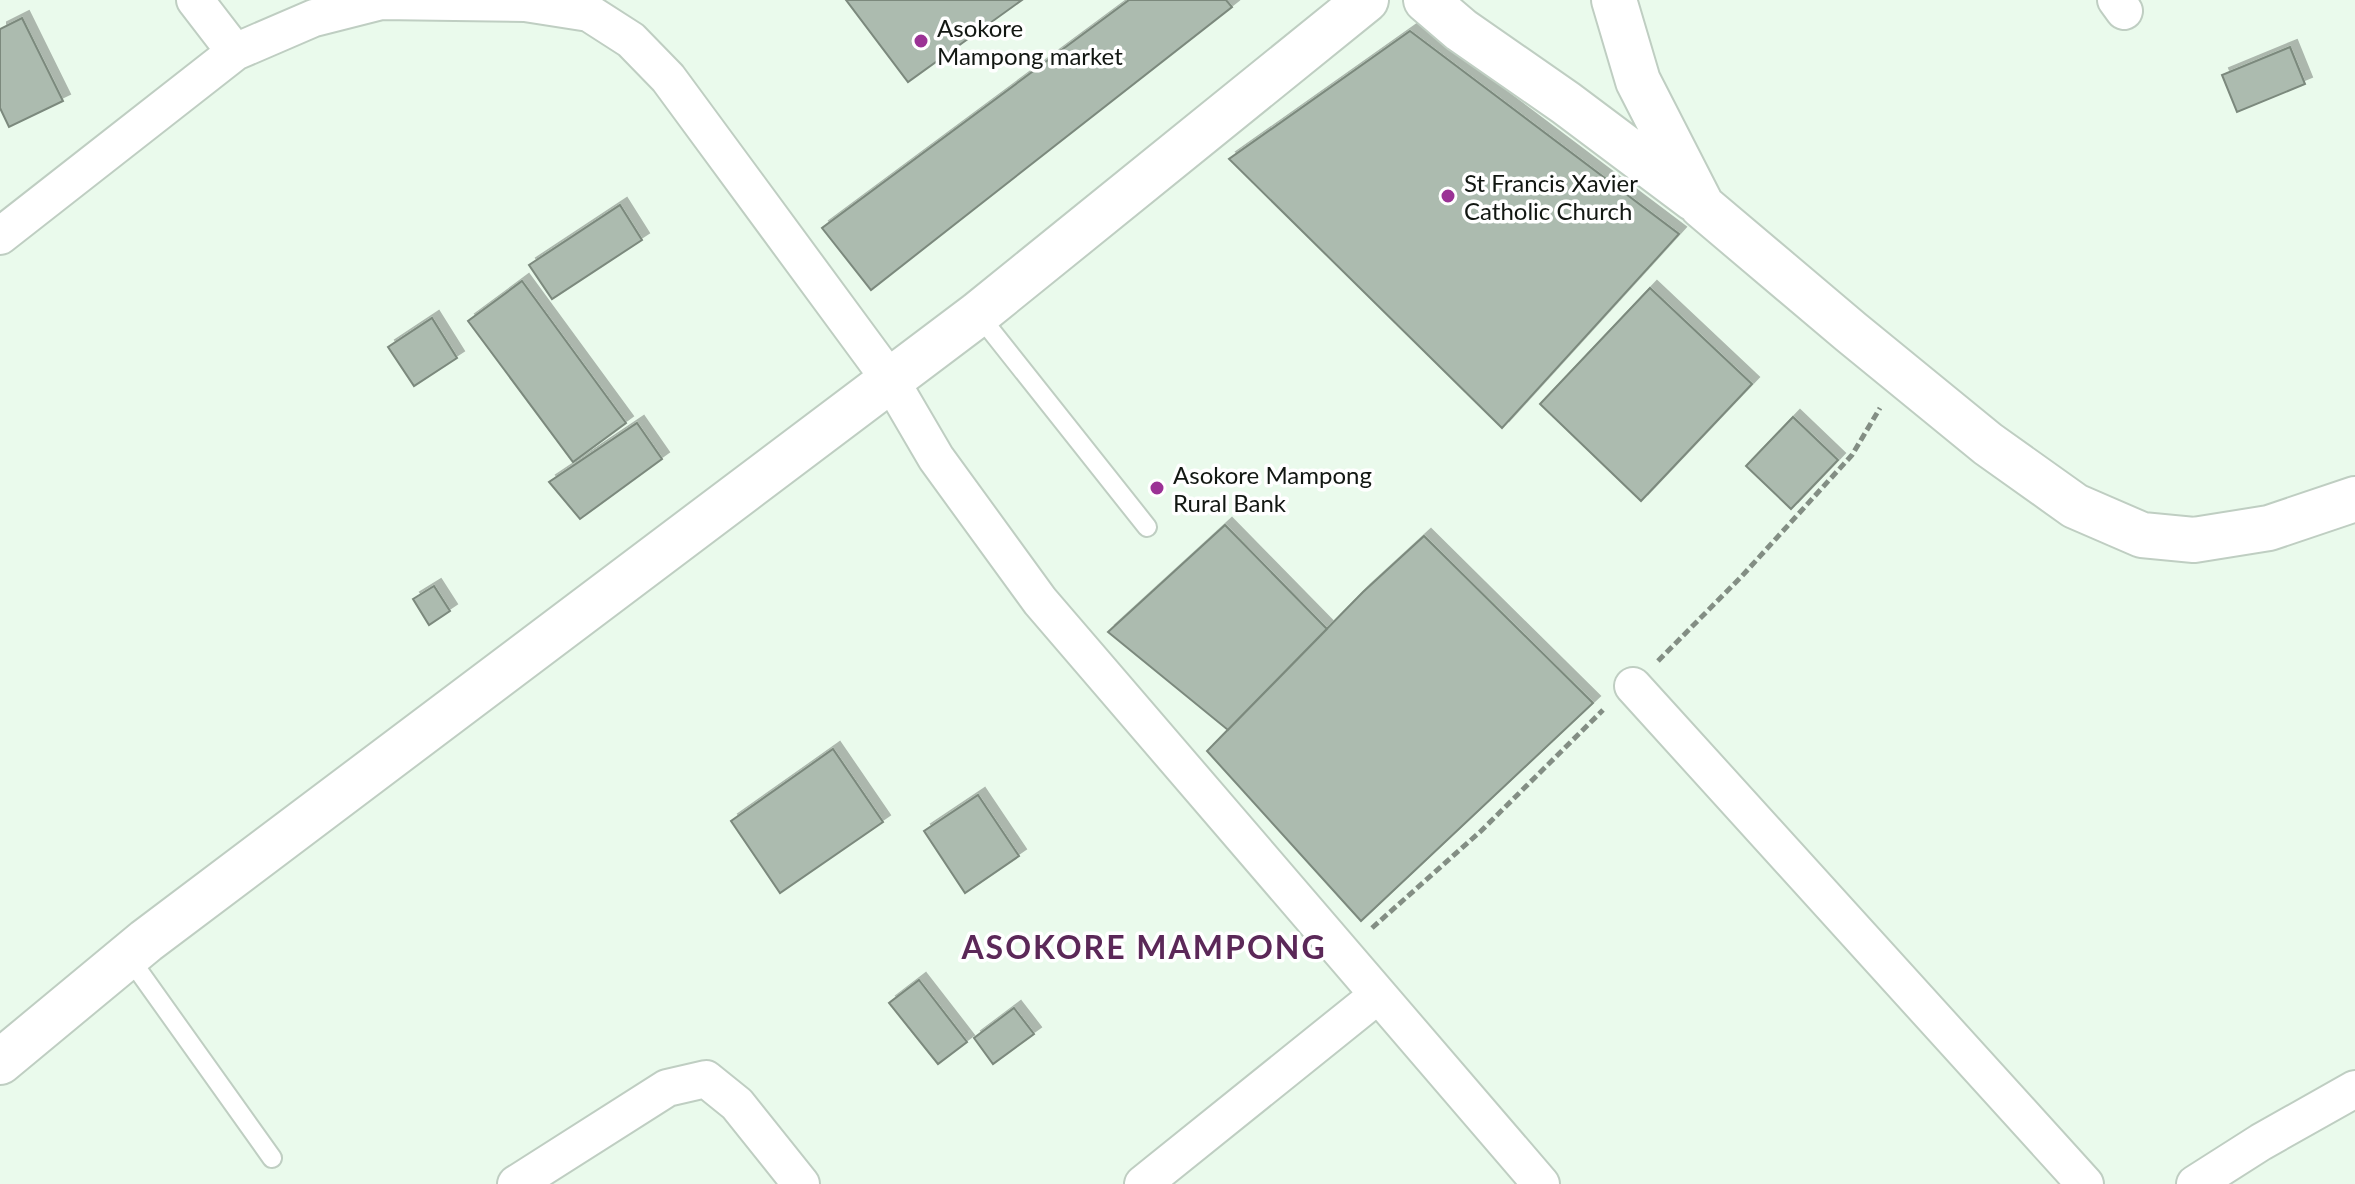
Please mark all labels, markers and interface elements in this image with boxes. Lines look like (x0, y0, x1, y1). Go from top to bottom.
place label: Asokore Mampong market (937, 13, 1123, 70)
marker: Asokore Mampong market (912, 32, 930, 50)
place label: St Francis Xavier Catholic Church (1464, 168, 1638, 225)
marker: St Francis Xavier Catholic Church (1439, 187, 1457, 205)
place label: Asokore Mampong Rural Bank (1173, 460, 1372, 517)
marker: Asokore Mampong Rural Bank (1148, 479, 1166, 497)
district label: ASOKORE MAMPONG (960, 927, 1327, 966)

